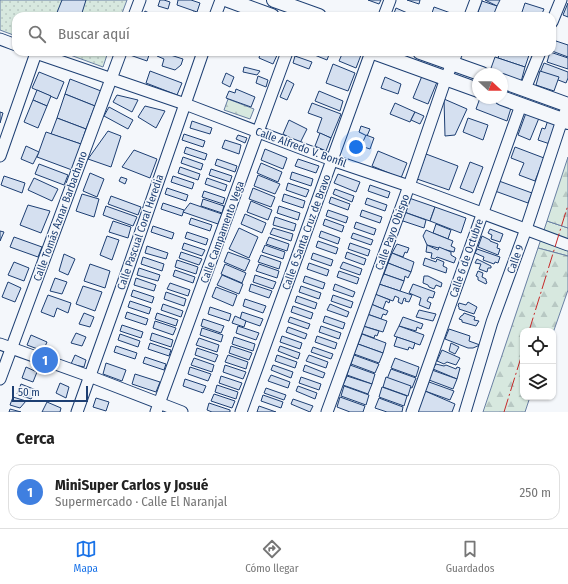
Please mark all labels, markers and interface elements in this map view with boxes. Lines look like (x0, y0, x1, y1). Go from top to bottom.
search box (12, 12, 556, 56)
icon: search (26, 23, 48, 45)
text: Buscar aquí (58, 25, 130, 43)
north arrow (472, 68, 508, 104)
street label: Calle Alfredo V. Bonfil (253, 125, 348, 170)
your location (346, 137, 366, 157)
street label: Calle Tomás Aznar Barbachano (31, 149, 90, 283)
street label: Calle 6 Santa Cruz de Bravo (280, 172, 334, 292)
street label: Calle Pascual Coral Heredia (115, 173, 166, 292)
street label: Calle Campamento Vega (198, 179, 247, 285)
street label: Calle Payo Obispo (373, 192, 412, 272)
street label: Calle 6 de Octubre (447, 217, 486, 299)
street label: Calle 9 (504, 243, 527, 275)
map controls (520, 328, 556, 400)
button: locate (520, 328, 556, 364)
pin: 1 (32, 345, 58, 375)
button: layers (520, 364, 556, 400)
scale bar (12, 384, 88, 403)
text: 50 m (18, 386, 40, 399)
text: Cerca (16, 428, 55, 449)
text: MiniSuper Carlos y Josué (55, 476, 208, 494)
text: 1 (27, 485, 33, 500)
text: 250 m (519, 485, 551, 500)
text: Supermercado · Calle El Naranjal (55, 494, 227, 509)
tab: Mapa (74, 538, 98, 575)
tab: Cómo llegar (245, 538, 299, 575)
tab: Guardados (446, 538, 494, 575)

